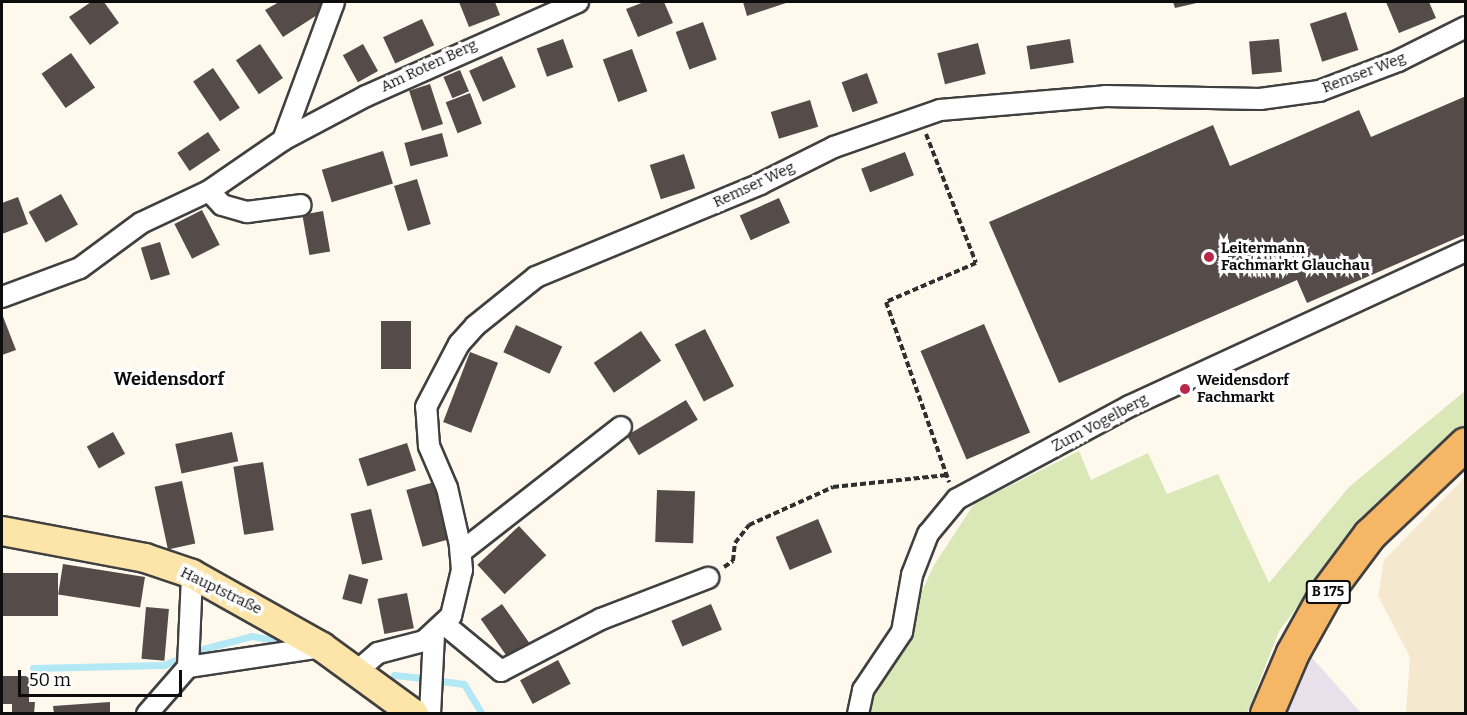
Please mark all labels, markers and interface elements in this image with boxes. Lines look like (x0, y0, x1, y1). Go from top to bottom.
street label: Am Roten Berg (378, 36, 480, 96)
street label: Remser Weg (1320, 49, 1408, 97)
street label: Remser Weg (710, 158, 798, 212)
place label: Leitermann Fachmarkt Glauchau (1221, 239, 1370, 274)
marker: Leitermann Fachmarkt Glauchau (1202, 250, 1216, 264)
district label: Weidensdorf (114, 368, 224, 390)
place label: Weidensdorf Fachmarkt (1197, 371, 1289, 406)
marker: Weidensdorf Fachmarkt (1178, 382, 1192, 396)
street label: Zum Vogelberg (1049, 390, 1151, 456)
street label: Hauptstraße (177, 564, 265, 618)
road number: B 175 (1306, 581, 1350, 603)
scale bar (21, 658, 184, 696)
text: 50 m (29, 669, 71, 691)

